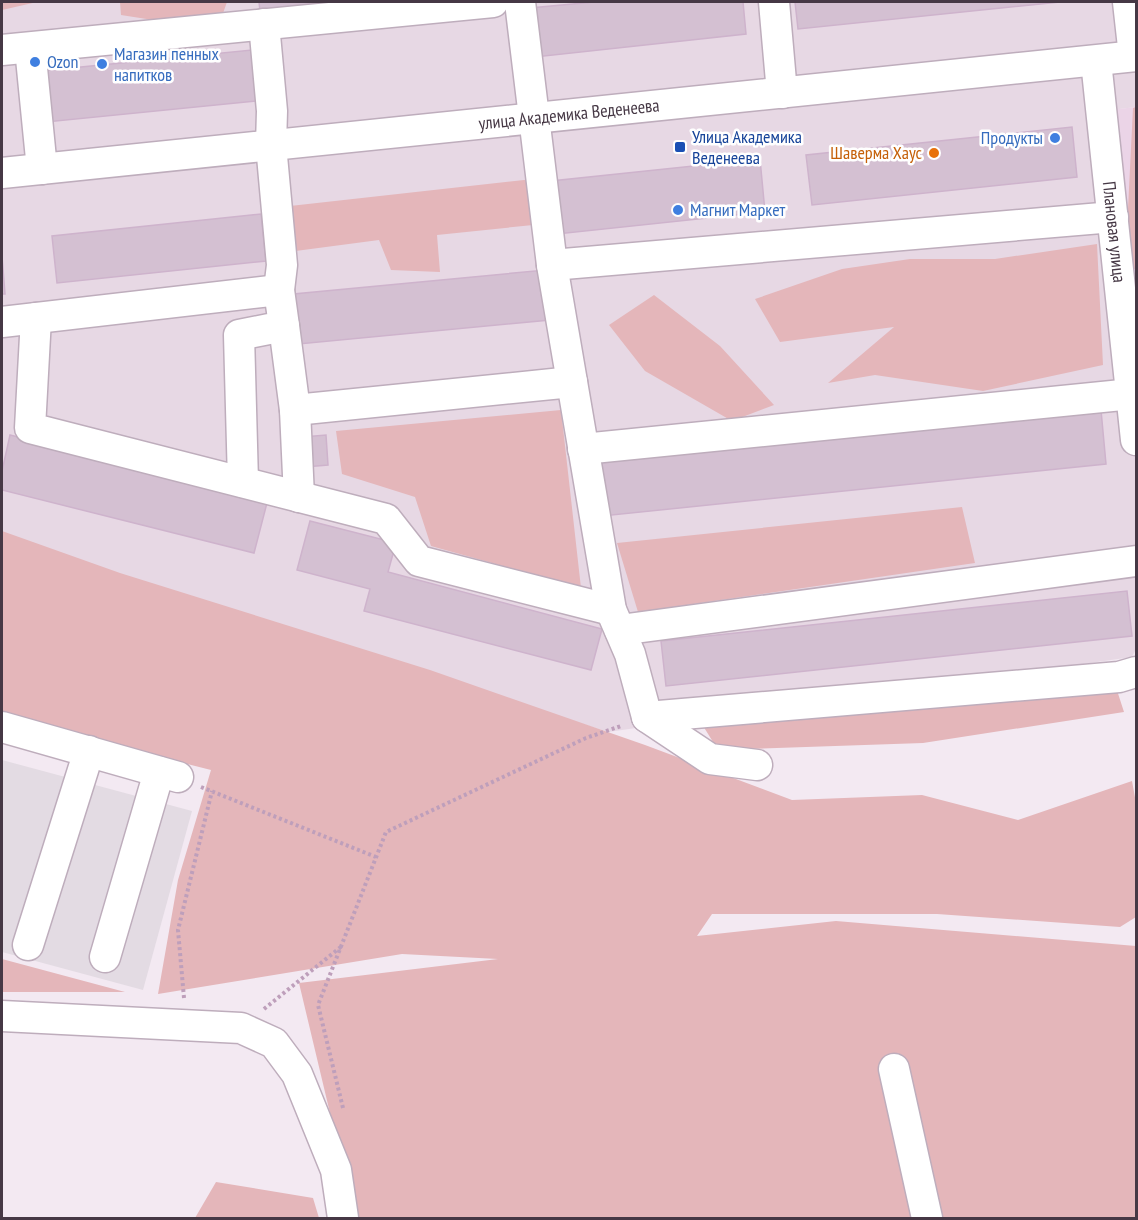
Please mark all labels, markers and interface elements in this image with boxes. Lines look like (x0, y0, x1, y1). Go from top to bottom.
place label: Магазин пенных напитков (114, 42, 220, 86)
place label: Ozon (47, 50, 79, 73)
marker: Ozon (28, 55, 42, 69)
marker: Магазин пенных напитков (95, 57, 109, 71)
street label: улица Академика Веденеева (477, 93, 660, 135)
place label: Улица Академика Веденеева (692, 125, 802, 169)
place label: Продукты (981, 126, 1043, 149)
marker: Продукты (1048, 131, 1062, 145)
marker: Улица Академика Веденеева (673, 140, 687, 154)
place label: Шаверма Хаус (830, 141, 923, 164)
marker: Шаверма Хаус (927, 146, 941, 160)
street label: Плановая улица (1098, 180, 1131, 284)
place label: Магнит Маркет (690, 198, 786, 221)
marker: Магнит Маркет (671, 203, 685, 217)

